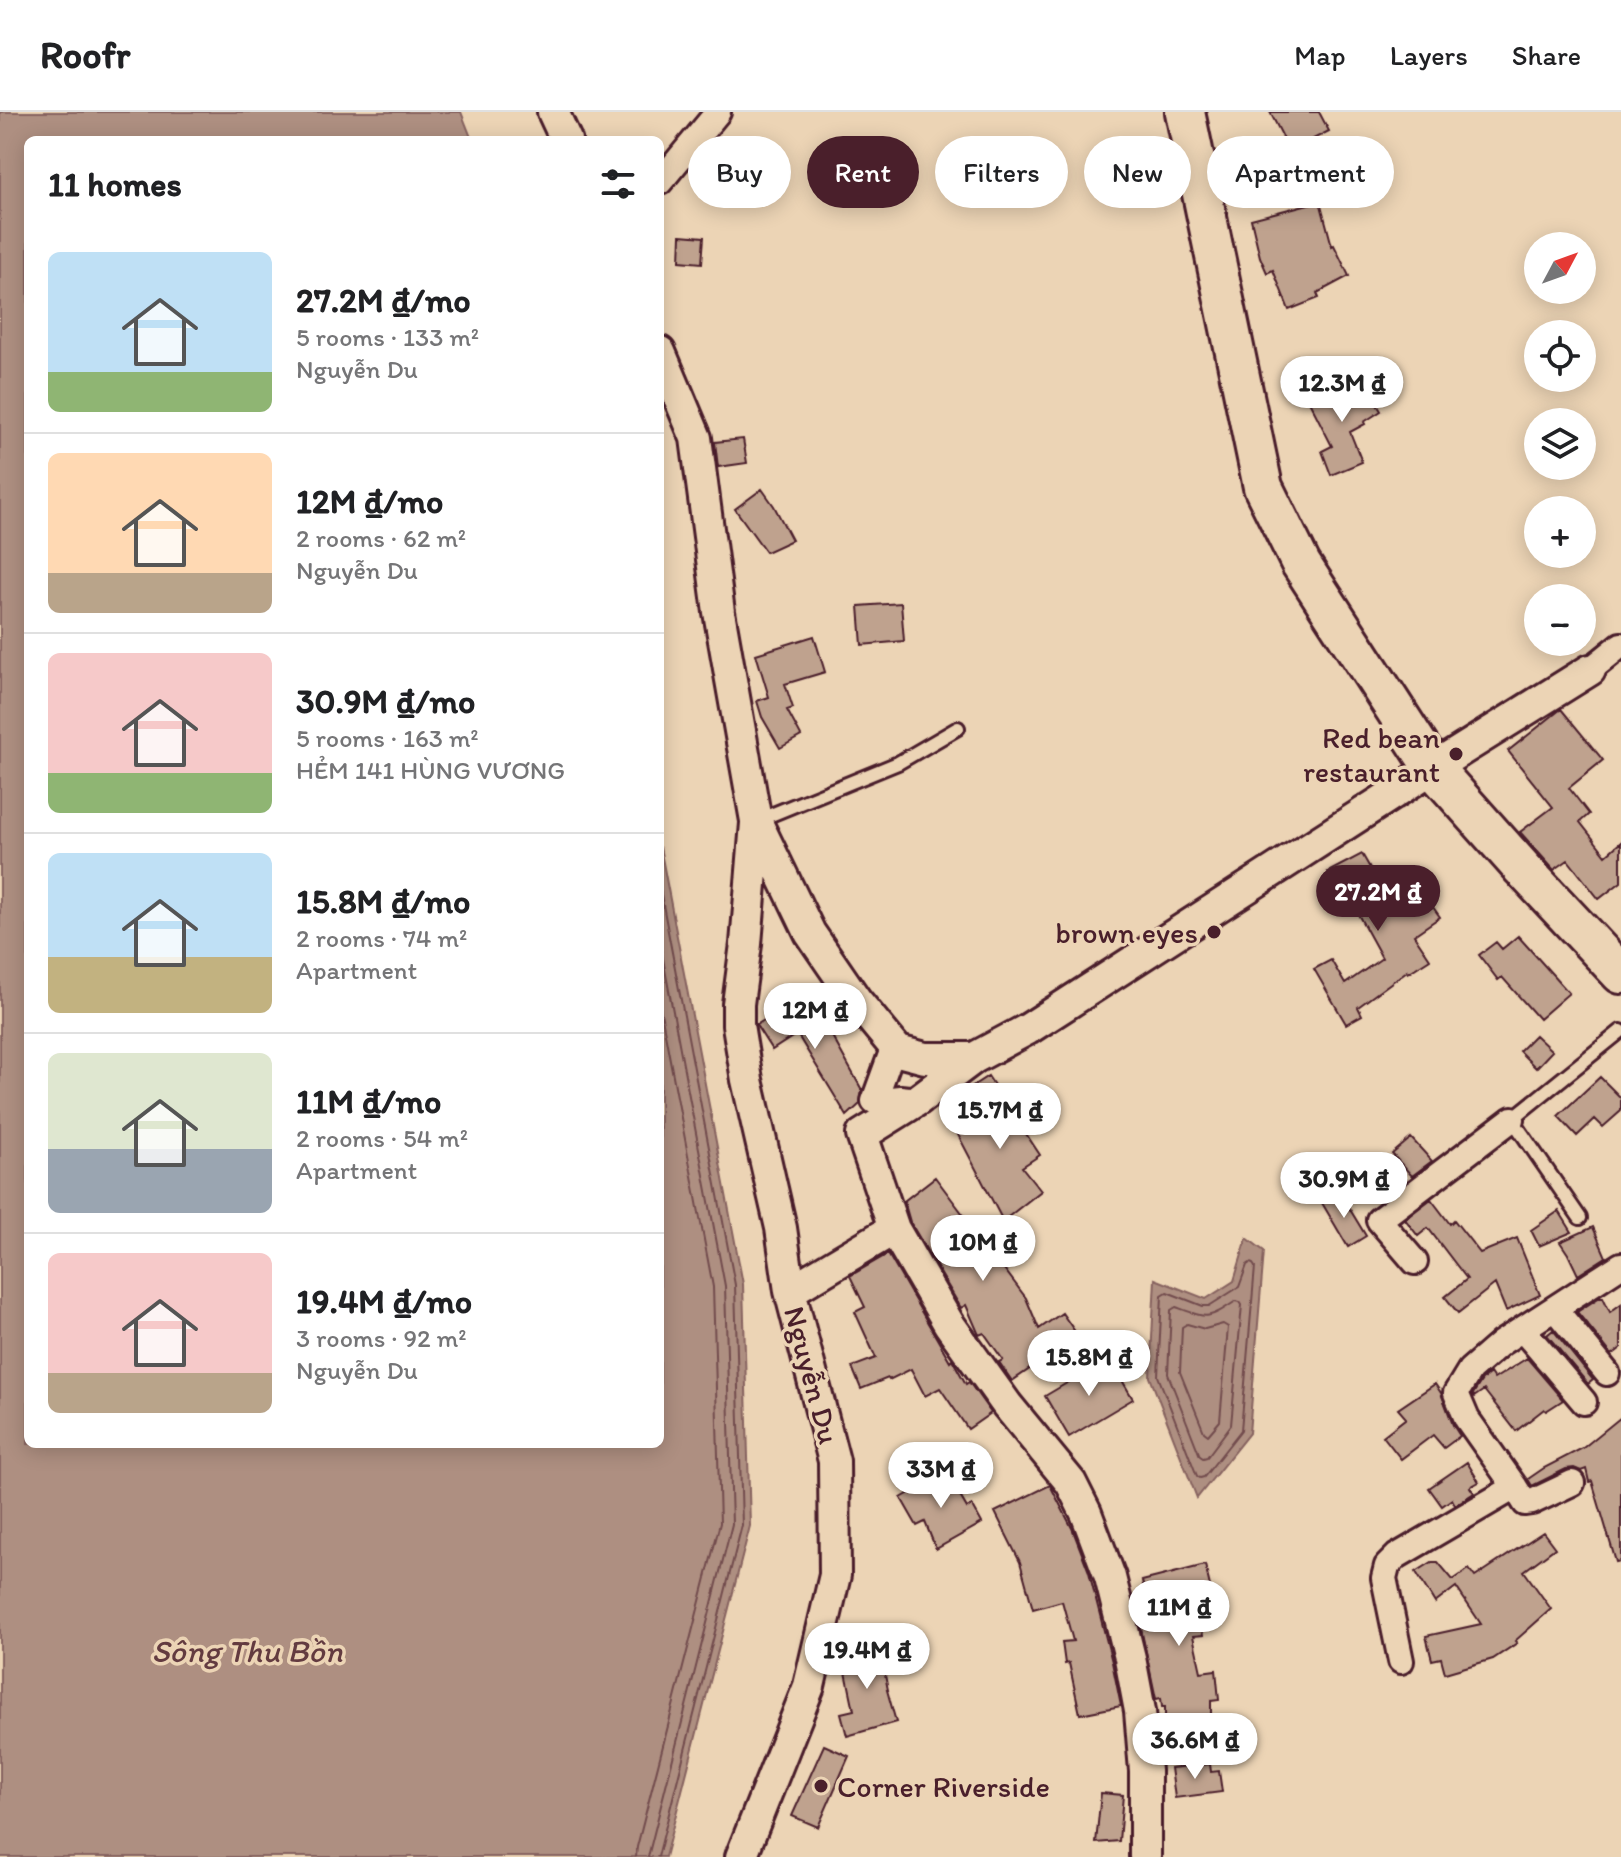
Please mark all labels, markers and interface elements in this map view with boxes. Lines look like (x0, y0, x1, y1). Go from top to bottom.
text: Roofr (40, 32, 130, 78)
text: Map (1294, 38, 1346, 72)
text: Layers (1390, 38, 1468, 72)
text: Share (1512, 38, 1581, 72)
chip: Buy (688, 136, 791, 208)
chip: Rent (807, 136, 919, 208)
chip: Filters (935, 136, 1068, 208)
chip: New (1084, 136, 1191, 208)
chip: Apartment (1207, 136, 1394, 208)
icon: filters (596, 162, 640, 206)
text: 11 homes (48, 164, 182, 205)
north arrow (1524, 232, 1596, 304)
map controls (1524, 232, 1596, 656)
text: 27.2M ₫/mo (296, 280, 471, 321)
icon: home (112, 284, 208, 380)
button: locate (1524, 320, 1596, 392)
text: 5 rooms · 133 m² (296, 321, 479, 353)
text: Nguyễn Du (296, 353, 418, 385)
pin: 12.3M ₫ (1268, 356, 1416, 424)
text: 12.3M ₫ (1298, 366, 1386, 398)
button: layers (1524, 408, 1596, 480)
text: 12M ₫/mo (296, 481, 443, 522)
icon: home (112, 485, 208, 581)
button: + (1524, 496, 1596, 568)
text: 2 rooms · 62 m² (296, 522, 466, 554)
text: Nguyễn Du (296, 554, 418, 586)
button: − (1524, 584, 1596, 656)
text: 30.9M ₫/mo (296, 681, 475, 722)
icon: home (112, 685, 208, 781)
place label: Red bean restaurant (1303, 719, 1440, 790)
text: 5 rooms · 163 m² (296, 722, 479, 754)
marker: Red bean restaurant (1447, 745, 1465, 763)
text: HẺM 141 HÙNG VƯƠNG (296, 754, 565, 786)
pin: 27.2M ₫ (1304, 865, 1452, 933)
text: 27.2M ₫ (1334, 875, 1422, 907)
text: 15.8M ₫/mo (296, 881, 470, 922)
icon: home (112, 885, 208, 981)
place label: brown eyes (1055, 914, 1198, 951)
text: 2 rooms · 74 m² (296, 922, 467, 954)
marker: brown eyes (1205, 923, 1223, 941)
text: Apartment (296, 954, 417, 986)
pin: 12M ₫ (759, 983, 871, 1051)
text: 12M ₫ (782, 993, 848, 1025)
text: 11M ₫/mo (296, 1081, 441, 1122)
pin: 15.7M ₫ (926, 1083, 1074, 1151)
icon: home (112, 1085, 208, 1181)
text: 15.7M ₫ (957, 1093, 1043, 1125)
text: 2 rooms · 54 m² (296, 1122, 468, 1154)
pin: 30.9M ₫ (1270, 1152, 1418, 1220)
text: Apartment (296, 1154, 417, 1186)
text: 30.9M ₫ (1298, 1162, 1390, 1194)
pin: 10M ₫ (927, 1215, 1039, 1283)
text: 10M ₫ (948, 1225, 1018, 1257)
text: 19.4M ₫/mo (296, 1281, 472, 1322)
icon: home (112, 1285, 208, 1381)
street label: Nguyễn Du (776, 1302, 848, 1448)
text: 3 rooms · 92 m² (296, 1322, 467, 1354)
pin: 15.8M ₫ (1015, 1330, 1163, 1398)
text: 15.8M ₫ (1045, 1340, 1133, 1372)
text: Nguyễn Du (296, 1354, 418, 1386)
pin: 33M ₫ (885, 1442, 997, 1510)
text: 33M ₫ (906, 1452, 976, 1484)
pin: 11M ₫ (1123, 1580, 1235, 1648)
text: 11M ₫ (1146, 1590, 1212, 1622)
pin: 19.4M ₫ (793, 1623, 941, 1691)
water label: Sông Thu Bồn (151, 1632, 343, 1670)
text: 19.4M ₫ (823, 1633, 911, 1665)
pin: 36.6M ₫ (1121, 1713, 1269, 1781)
text: 36.6M ₫ (1150, 1723, 1240, 1755)
place label: Corner Riverside (837, 1768, 1050, 1805)
marker: Corner Riverside (812, 1777, 830, 1795)

